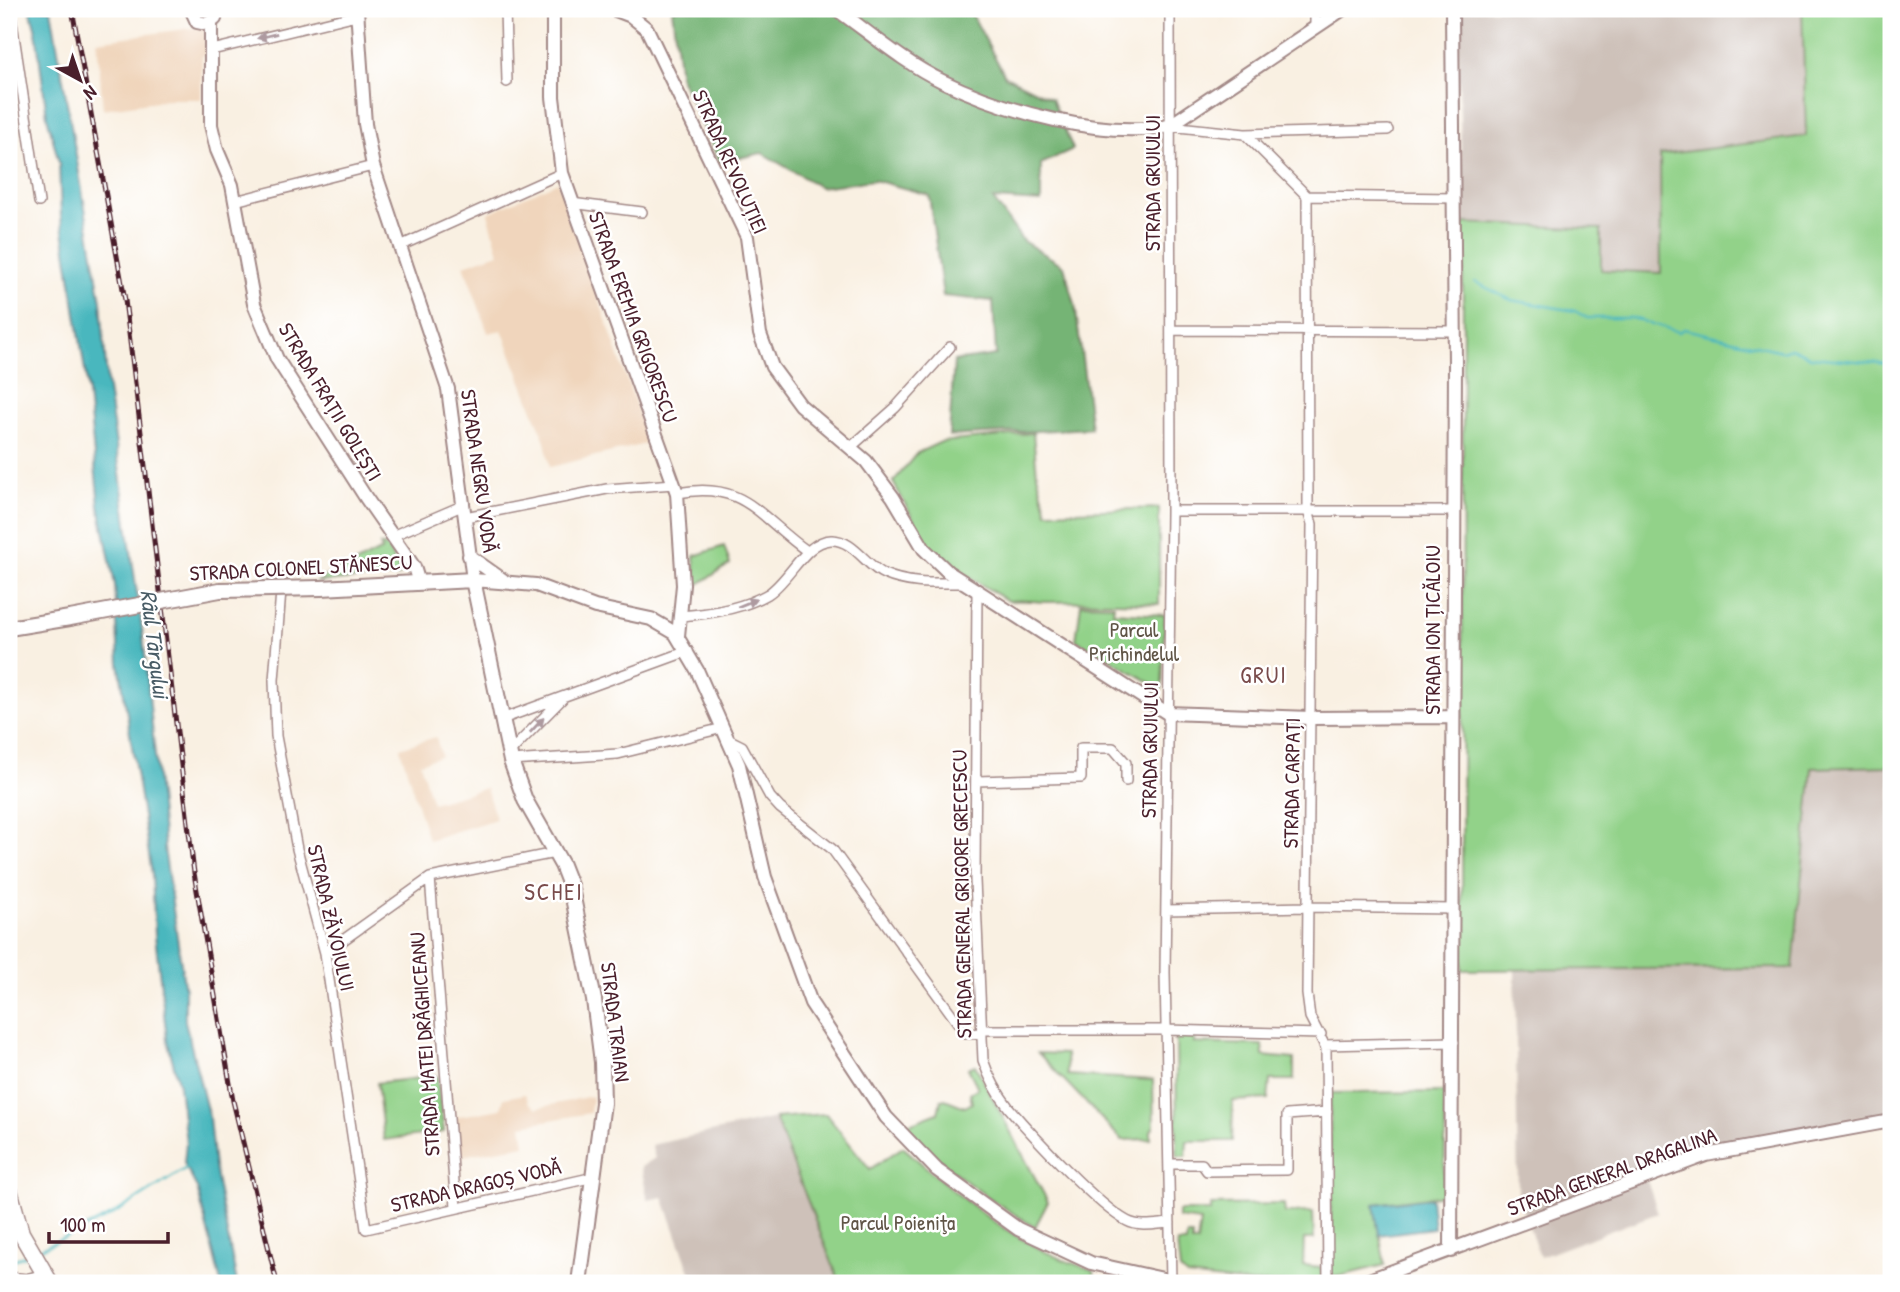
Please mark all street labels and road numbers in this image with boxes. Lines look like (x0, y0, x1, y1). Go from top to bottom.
street label: STRADA REVOLUȚIEI (686, 85, 775, 238)
street label: STRADA GRUIULUI (1138, 115, 1167, 251)
street label: STRADA EREMIA GRIGORESCU (582, 207, 685, 426)
street label: STRADA FRAȚII GOLEȘTI (272, 317, 389, 486)
street label: STRADA NEGRU VODĂ (454, 387, 505, 554)
street label: STRADA ION ȚICĂLOIU (1418, 545, 1447, 715)
street label: STRADA COLONEL STĂNESCU (189, 547, 413, 588)
street label: STRADA GRUIULUI (1134, 682, 1165, 818)
street label: STRADA CARPAȚI (1276, 717, 1307, 849)
street label: STRADA GENERAL GRIGORE GRECESCU (944, 749, 979, 1039)
street label: STRADA ZĂVOIULUI (301, 842, 362, 994)
street label: STRADA MATEI DRĂGHICEANU (402, 931, 447, 1157)
street label: STRADA TRAIAN (594, 960, 637, 1083)
street label: STRADA GENERAL DRAGALINA (1503, 1120, 1721, 1223)
street label: STRADA DRAGOȘ VODĂ (388, 1152, 564, 1219)

